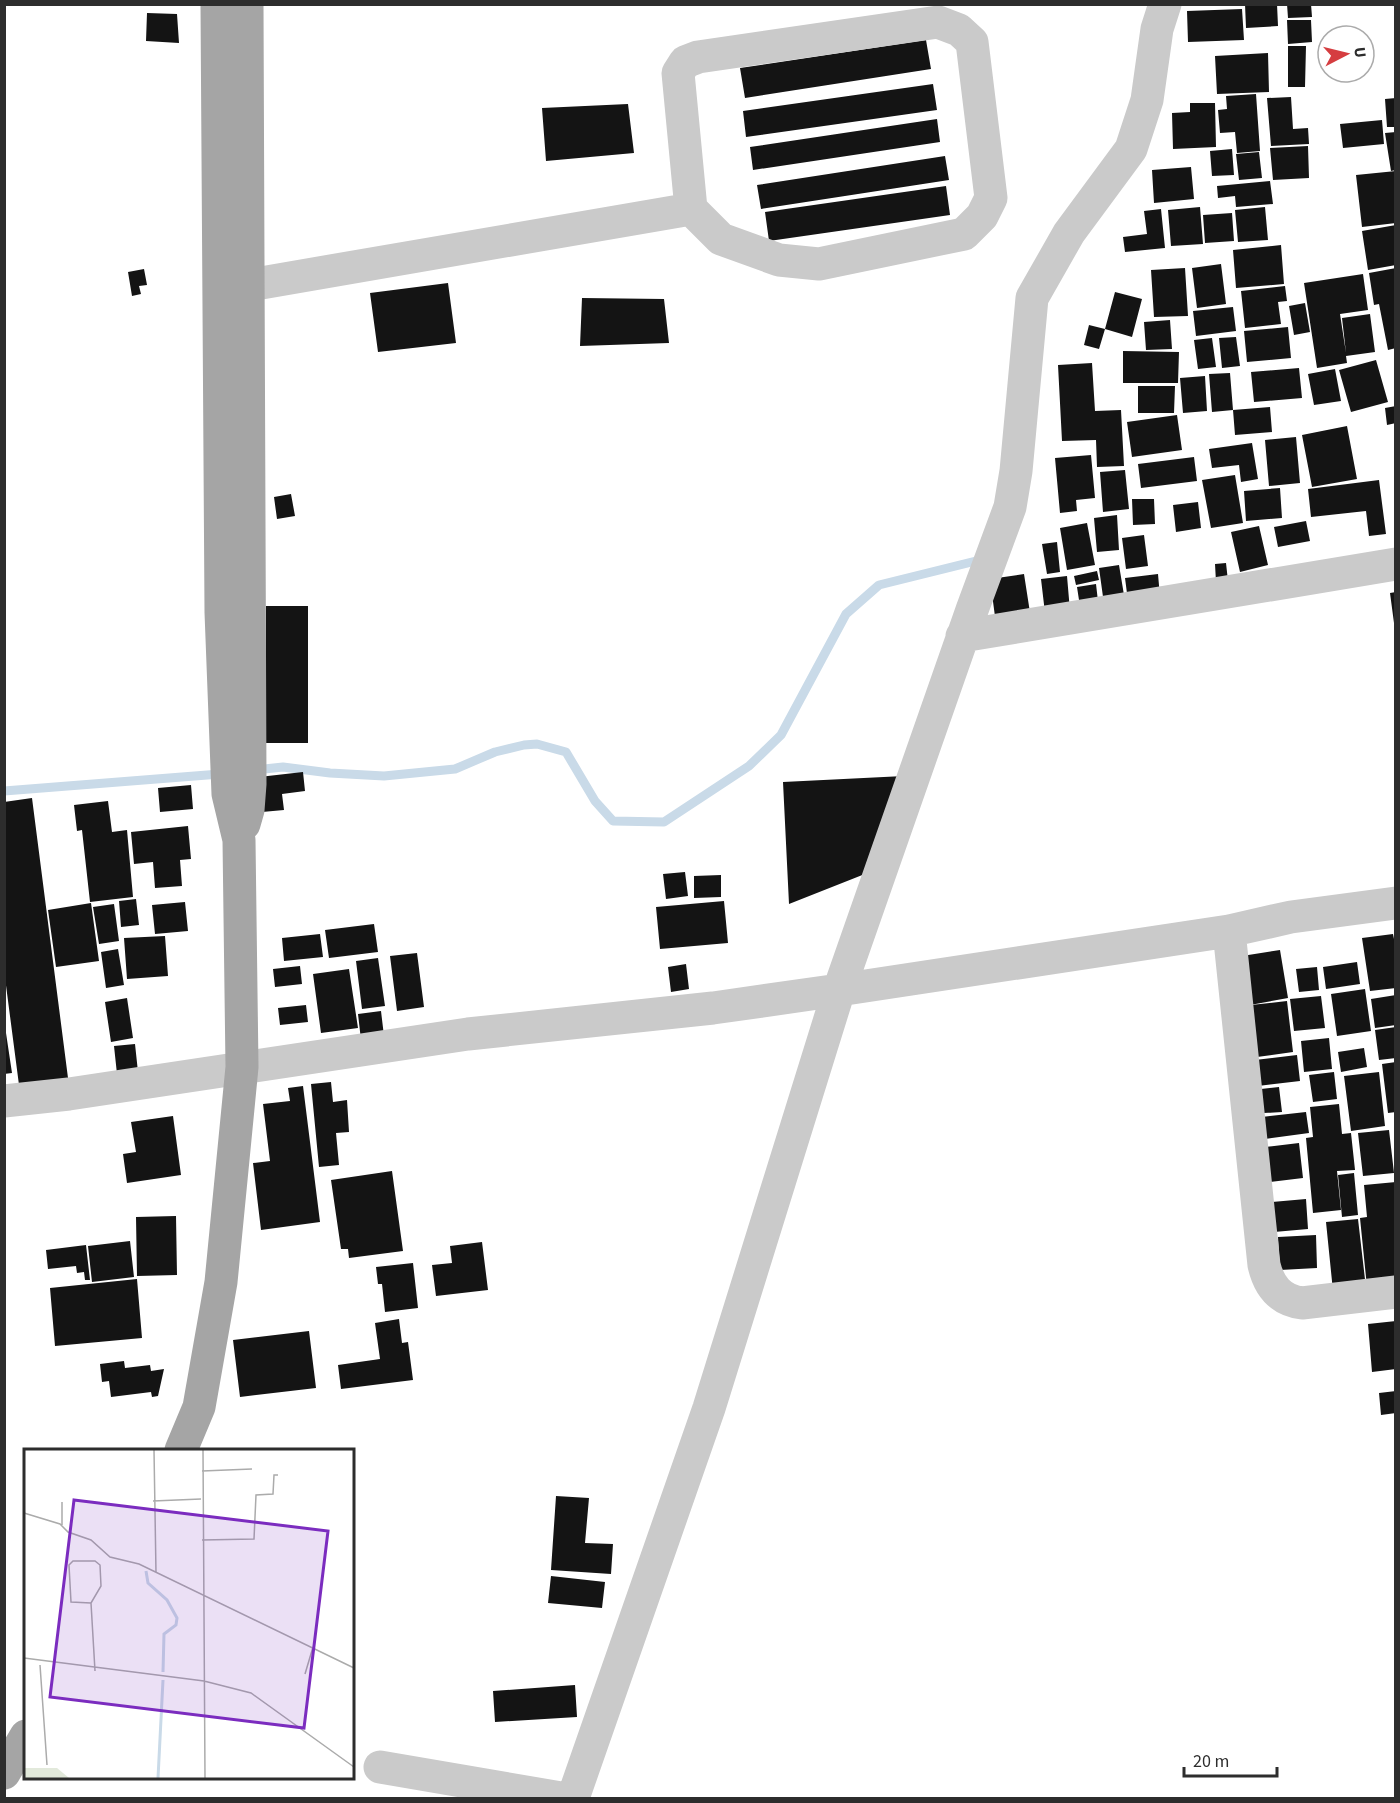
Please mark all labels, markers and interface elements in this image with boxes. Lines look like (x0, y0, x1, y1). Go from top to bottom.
north arrow (1316, 24, 1376, 84)
text: U (1348, 46, 1371, 59)
inset map (24, 1449, 354, 1779)
scale bar (1184, 1740, 1277, 1778)
text: 20 m (1193, 1749, 1229, 1774)

